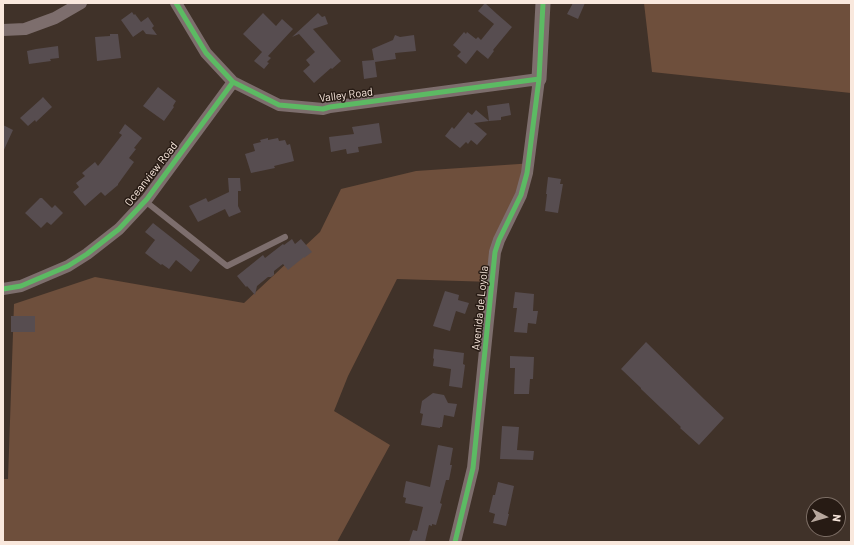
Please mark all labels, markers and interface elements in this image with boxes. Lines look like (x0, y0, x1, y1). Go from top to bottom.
street label: Valley Road (318, 85, 374, 105)
street label: Oceanview Road (122, 139, 180, 209)
street label: Avenida de Loyola (469, 265, 491, 351)
north arrow (806, 497, 846, 537)
text: N (831, 514, 844, 523)

